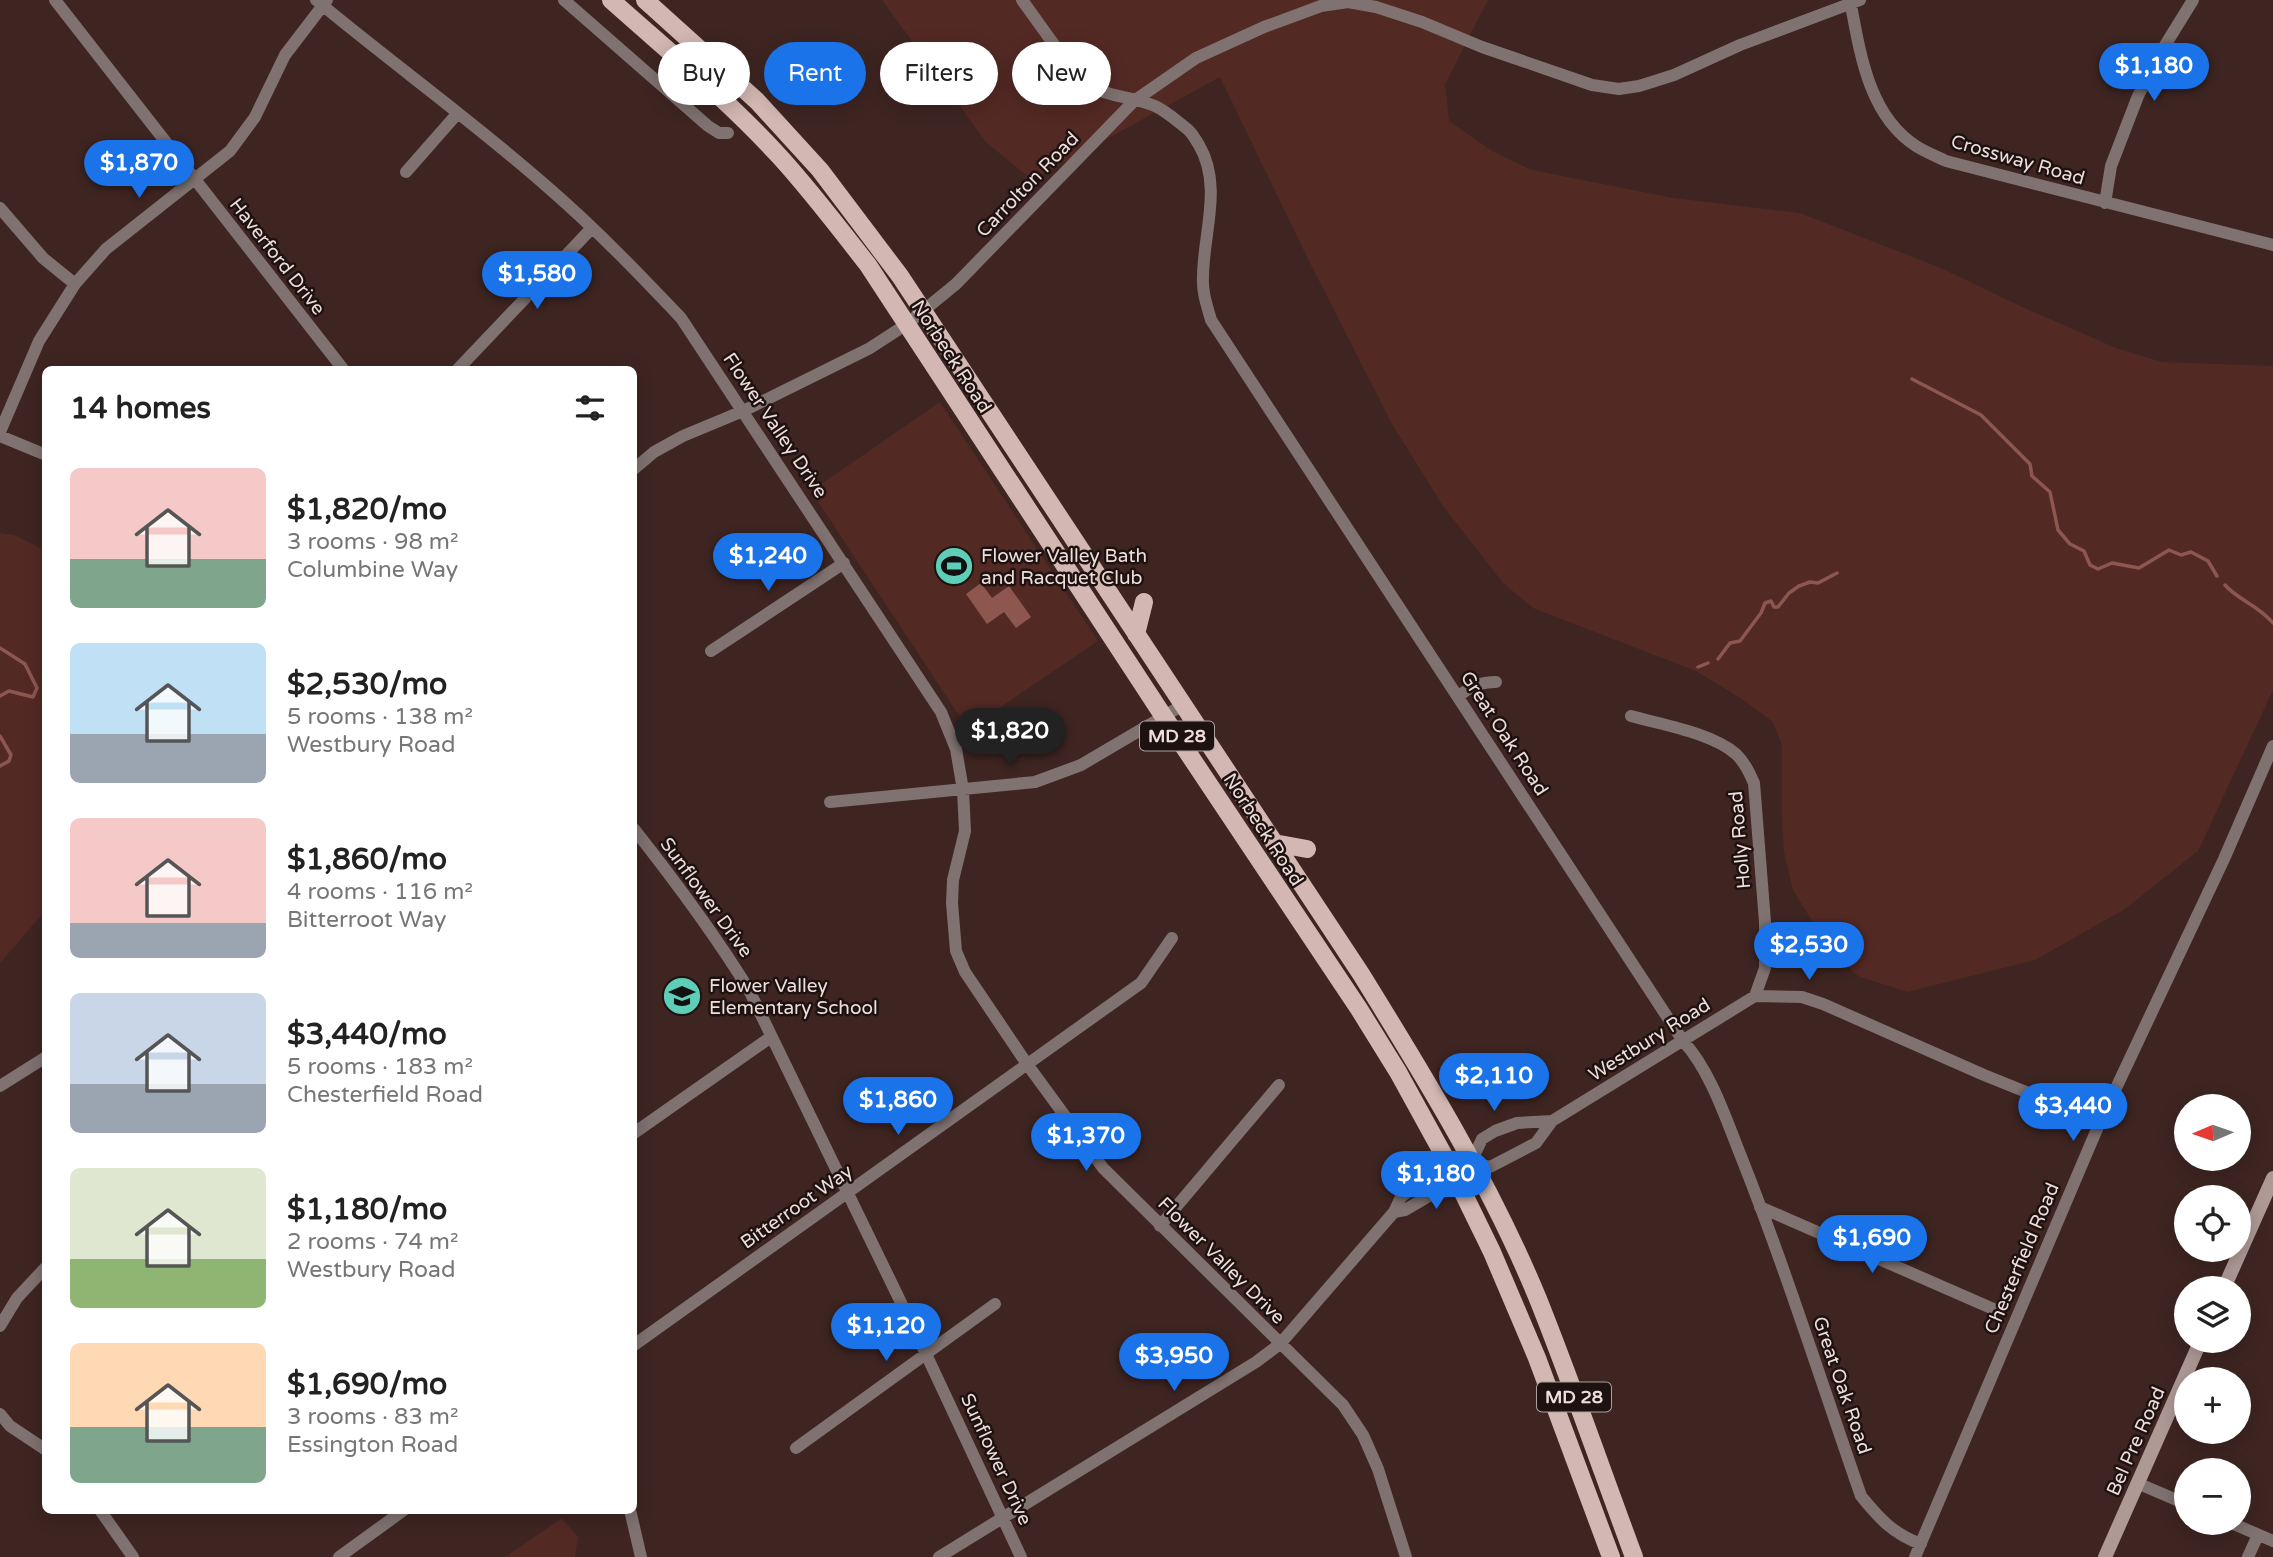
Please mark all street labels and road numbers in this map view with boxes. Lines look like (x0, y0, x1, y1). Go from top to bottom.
street label: Carrolton Road (972, 128, 1083, 242)
street label: Crossway Road (1948, 130, 2087, 190)
street label: Haverford Drive (225, 194, 330, 319)
street label: Norbeck Road (907, 296, 996, 417)
street label: Flower Valley Drive (718, 349, 832, 502)
street label: Great Oak Road (1456, 667, 1553, 800)
road number: MD 28 (1140, 722, 1214, 750)
street label: Norbeck Road (1219, 769, 1308, 890)
street label: Holly Road (1725, 790, 1755, 890)
street label: Sunflower Drive (655, 833, 757, 962)
street label: Westbury Road (1585, 994, 1714, 1086)
street label: Bitterroot Way (736, 1160, 857, 1254)
street label: Chesterfield Road (1980, 1180, 2064, 1337)
street label: Flower Valley Drive (1153, 1193, 1289, 1329)
street label: Great Oak Road (1808, 1314, 1876, 1457)
road number: MD 28 (1537, 1382, 1611, 1412)
street label: Bel Pre Road (2102, 1384, 2170, 1499)
street label: Sunflower Drive (956, 1390, 1036, 1529)

